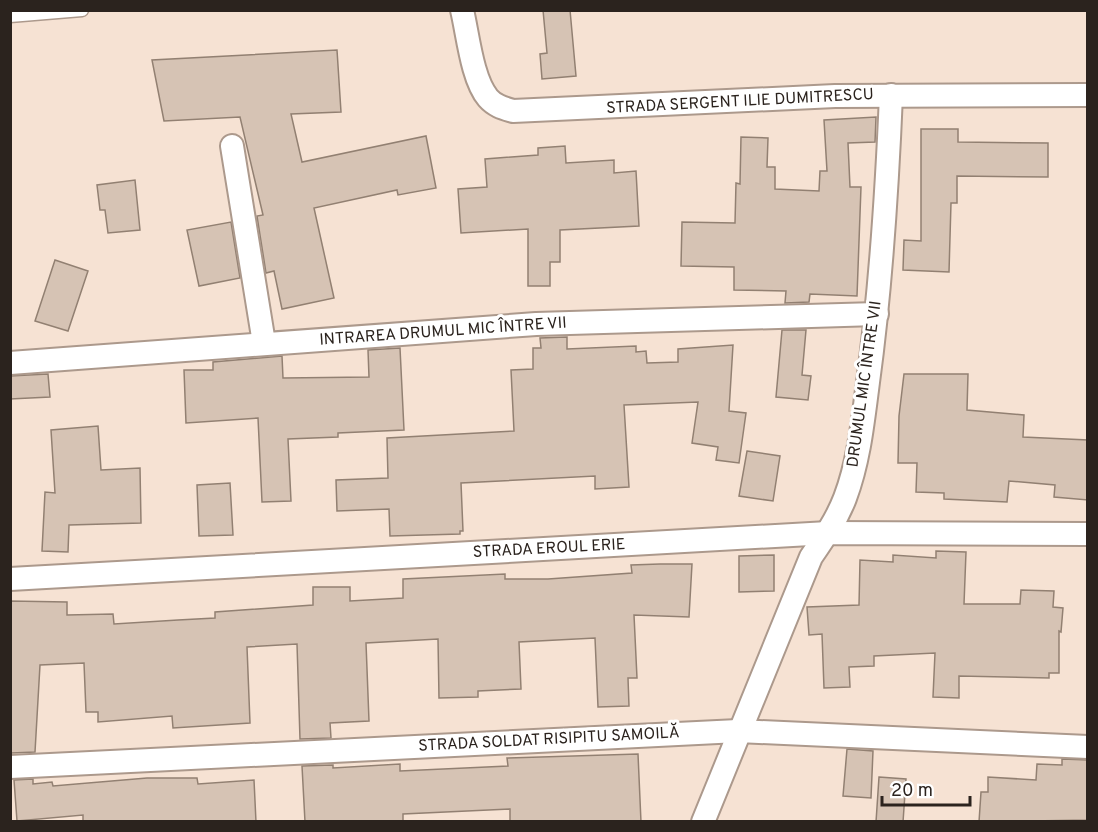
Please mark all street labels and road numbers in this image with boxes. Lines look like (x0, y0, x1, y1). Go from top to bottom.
street label: STRADA SERGENT ILIE DUMITRESCU (606, 85, 874, 119)
street label: DRUMUL MIC ÎNTRE VII (841, 299, 887, 468)
street label: INTRAREA DRUMUL MIC ÎNTRE VII (319, 311, 567, 351)
street label: STRADA EROUL ERIE (472, 535, 626, 563)
street label: STRADA SOLDAT RISIPITU SAMOILĂ (418, 721, 680, 757)

